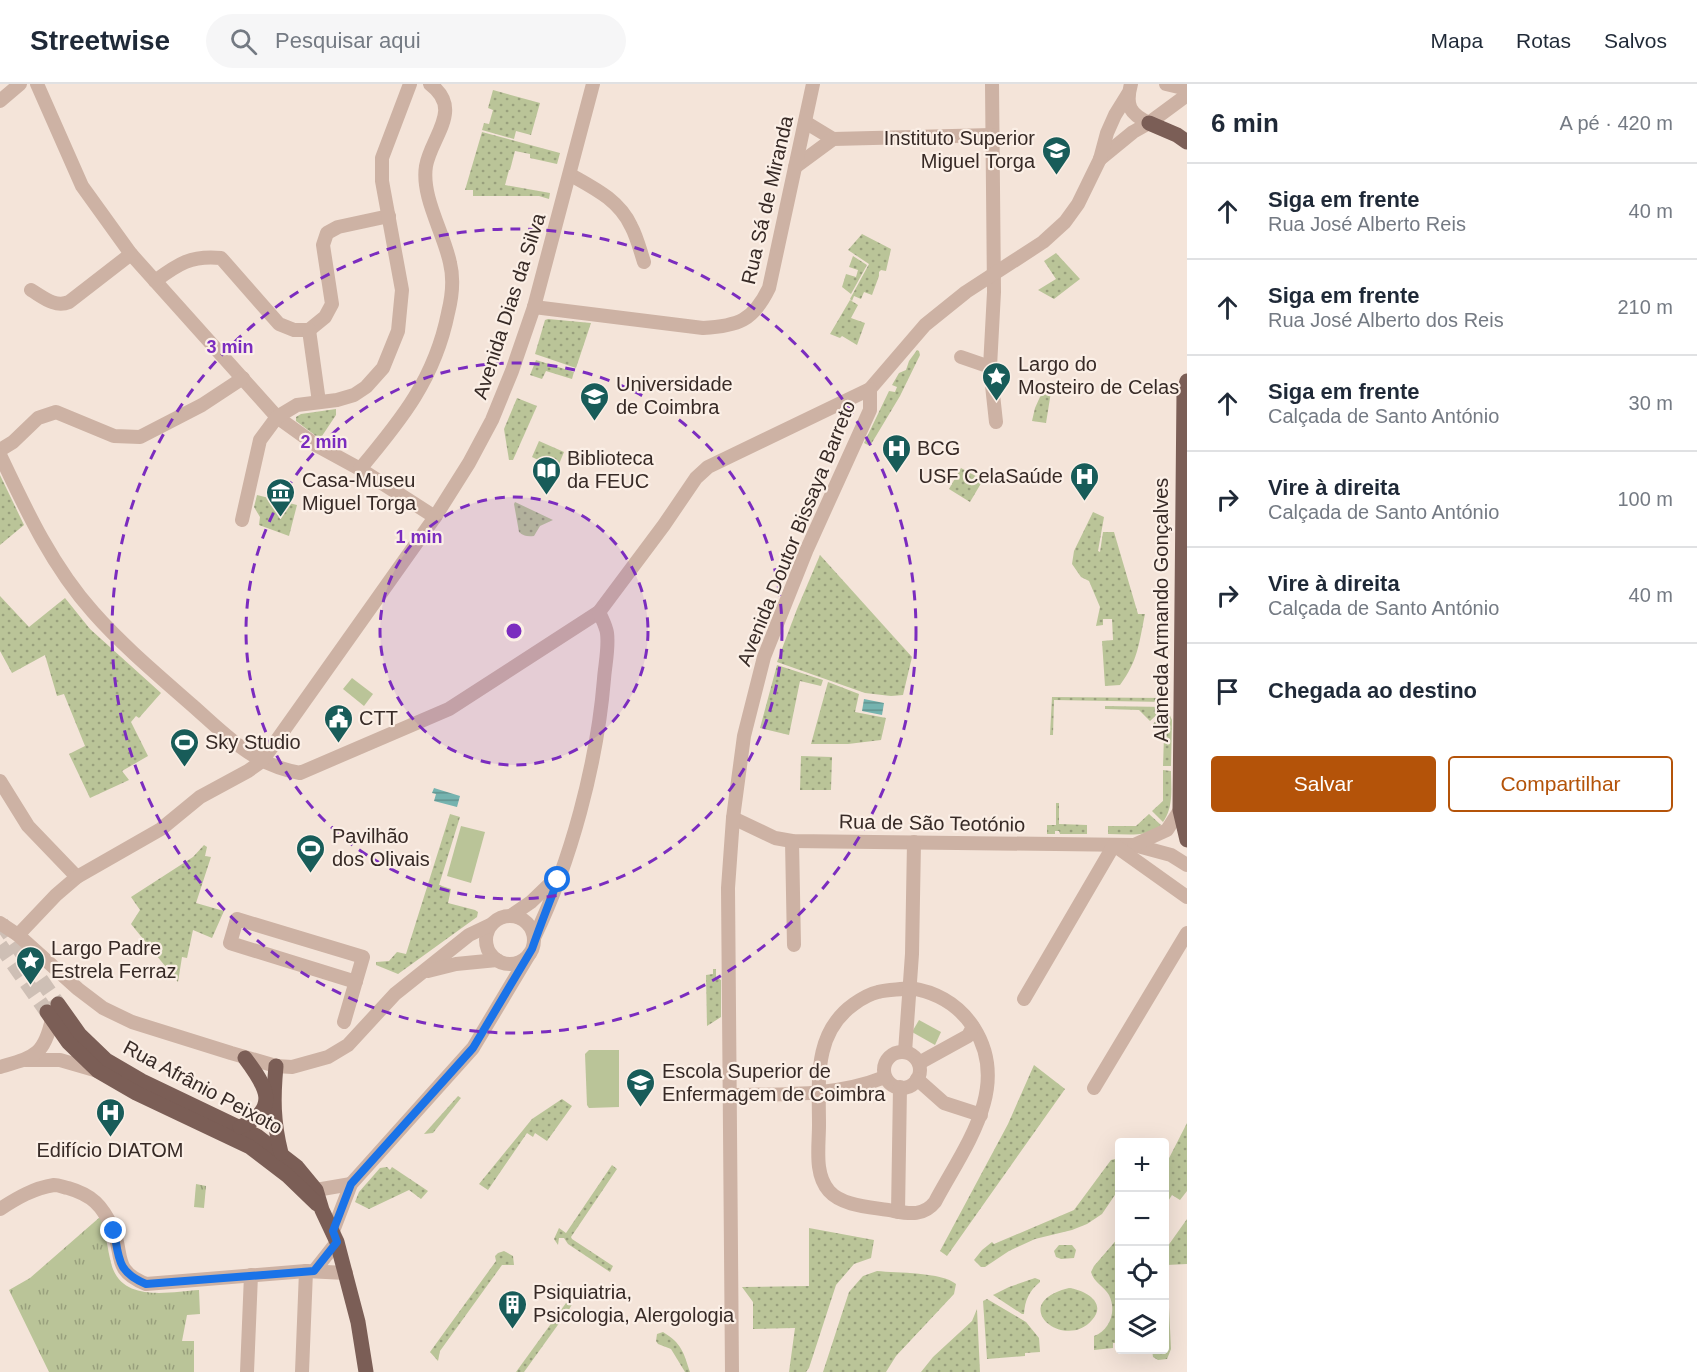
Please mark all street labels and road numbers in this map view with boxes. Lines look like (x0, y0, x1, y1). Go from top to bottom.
street label: Rua Sá de Miranda (737, 113, 797, 286)
street label: Avenida Dias da Silva (469, 209, 550, 402)
street label: Avenida Doutor Bissaya Barreto (733, 397, 859, 669)
street label: Alameda Armando Gonçalves (1150, 478, 1172, 742)
street label: Rua de São Teotónio (839, 810, 1025, 836)
street label: Rua Afrânio Peixoto (120, 1036, 286, 1138)

